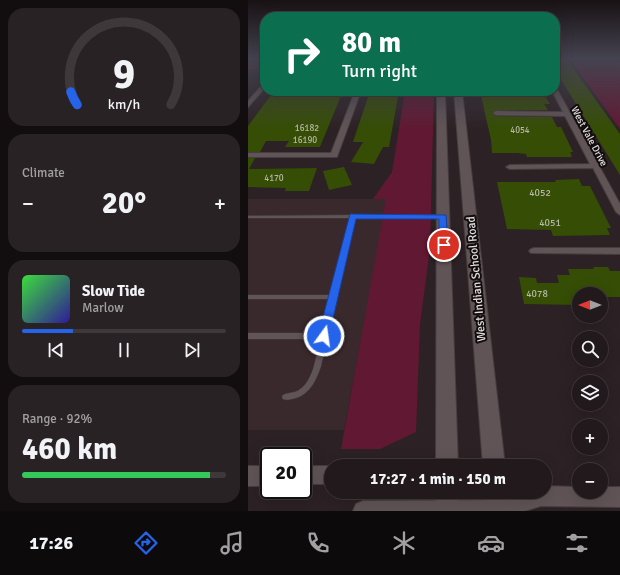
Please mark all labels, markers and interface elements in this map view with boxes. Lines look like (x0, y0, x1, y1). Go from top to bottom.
text: 80 m (342, 26, 401, 60)
icon: right (276, 28, 328, 80)
text: 9 (113, 49, 135, 100)
text: Turn right (342, 60, 417, 82)
text: km/h (108, 95, 140, 112)
street label: West Vale Drive (568, 105, 610, 168)
house number: 16182 (295, 123, 319, 134)
house number: 4054 (510, 125, 530, 136)
house number: 16190 (293, 135, 317, 146)
text: Climate (22, 165, 65, 181)
house number: 4170 (264, 173, 284, 184)
text: 20° (102, 185, 146, 222)
house number: 4052 (529, 187, 551, 199)
text: − (22, 190, 34, 217)
text: + (214, 190, 226, 217)
street label: West Indian School Road (464, 216, 489, 342)
house number: 4051 (539, 217, 561, 229)
pin (427, 228, 461, 262)
icon: arrive (433, 234, 455, 256)
text: Slow Tide (82, 282, 145, 300)
north arrow (572, 287, 608, 323)
map controls (572, 287, 608, 499)
house number: 4078 (526, 288, 548, 300)
text: Marlow (82, 300, 124, 316)
position arrow (303, 315, 345, 357)
button: search (572, 331, 608, 367)
icon: previous (45, 339, 67, 361)
icon: pause (113, 339, 135, 361)
icon: next (181, 339, 203, 361)
button: layers (572, 375, 608, 411)
text: Range · 92% (22, 411, 92, 427)
button: + (572, 419, 608, 455)
text: 460 km (22, 431, 117, 468)
speed limit sign: 20 (260, 447, 312, 499)
button: − (572, 463, 608, 499)
text: 17:27 · 1 min · 150 m (370, 470, 506, 488)
icon: directions (132, 529, 160, 557)
icon: music (218, 529, 246, 557)
icon: phone (304, 529, 332, 557)
icon: climate (390, 529, 418, 557)
icon: car (477, 529, 505, 557)
icon: filters (563, 529, 591, 557)
text: 17:26 (29, 532, 73, 554)

